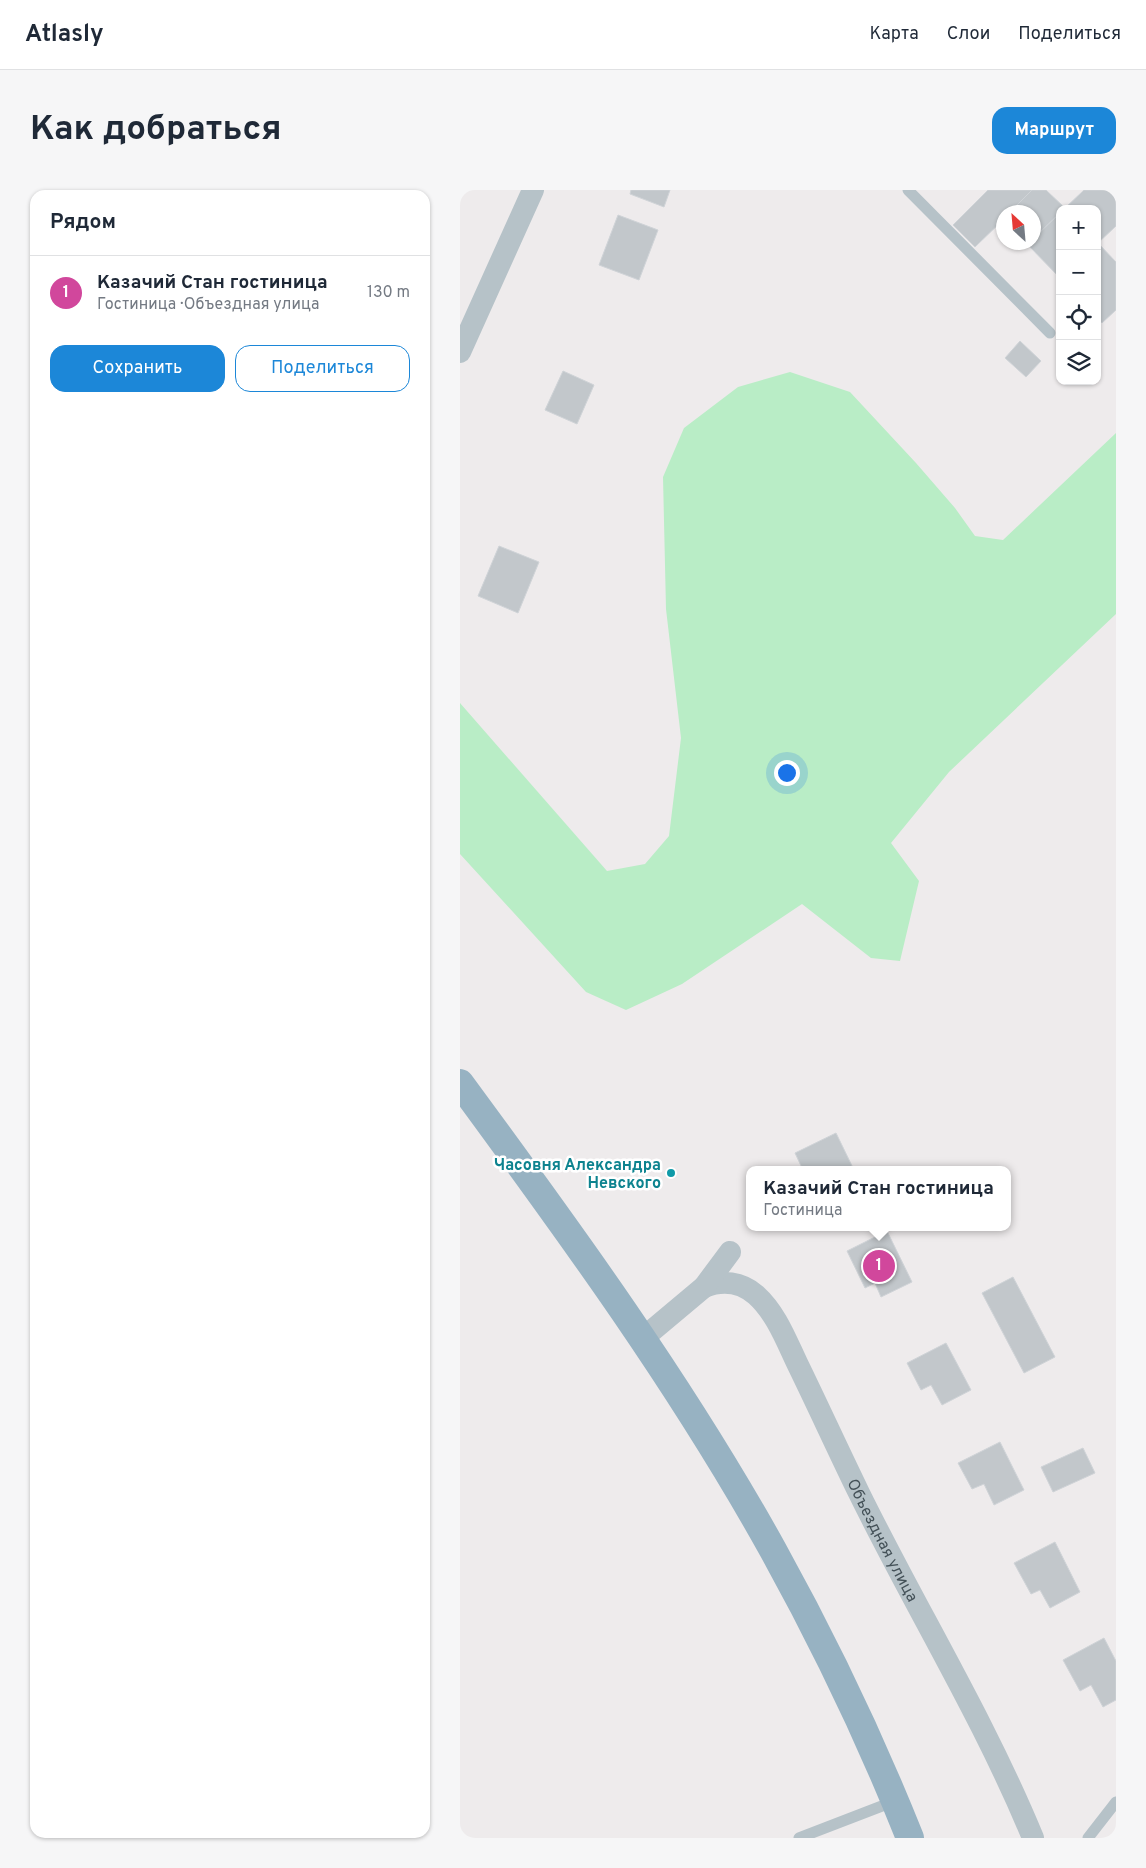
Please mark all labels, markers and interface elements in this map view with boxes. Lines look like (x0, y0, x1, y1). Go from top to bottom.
text: Atlasly (25, 20, 104, 50)
text: Карта (869, 23, 919, 46)
text: Слои (947, 23, 990, 46)
text: Поделиться (1018, 23, 1121, 46)
button: Маршрут (992, 107, 1116, 154)
text: Как добраться (30, 108, 282, 152)
north arrow (996, 205, 1041, 250)
map controls (1056, 205, 1101, 385)
button: + (1056, 205, 1101, 250)
text: Рядом (50, 209, 116, 236)
button: − (1056, 250, 1101, 295)
text: Казачий Стан гостиница (97, 271, 328, 295)
text: 1 (63, 283, 69, 303)
text: 130 m (367, 283, 410, 303)
text: Гостиница · Объездная улица (97, 295, 319, 315)
button: locate (1056, 295, 1101, 340)
button: layers (1056, 340, 1101, 385)
button: Сохранить (50, 345, 225, 392)
button: Поделиться (235, 345, 410, 392)
your location (774, 760, 800, 786)
place label: Часовня Александра Невского (494, 1156, 661, 1194)
popup (746, 1166, 1011, 1231)
marker: Часовня Александра Невского (665, 1167, 677, 1179)
text: Казачий Стан гостиница (763, 1177, 994, 1201)
text: Гостиница (763, 1201, 842, 1221)
pin: 1 (863, 1247, 895, 1285)
street label: Объездная улица (842, 1476, 922, 1606)

